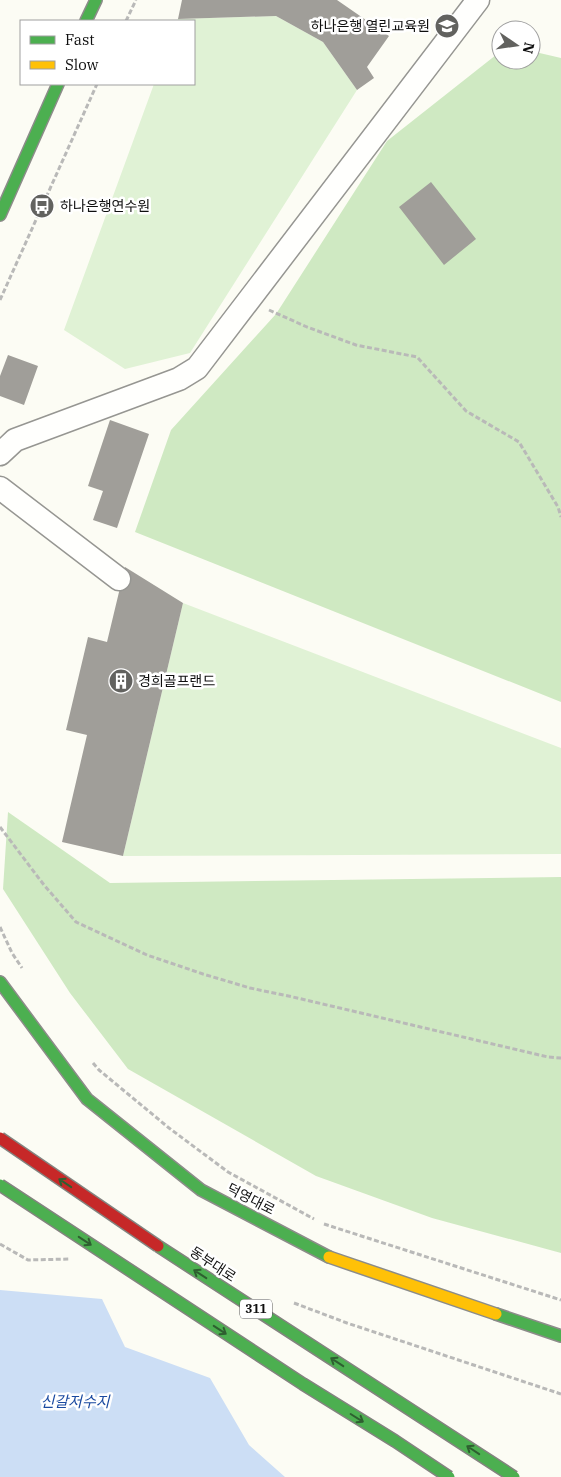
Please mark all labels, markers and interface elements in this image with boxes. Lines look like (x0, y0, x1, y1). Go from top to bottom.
school or university icon: 하나은행 열린교육원 (434, 13, 460, 39)
place label: 하나은행 열린교육원 (311, 17, 430, 35)
legend (20, 20, 195, 85)
north arrow (491, 20, 541, 70)
text: Fast (65, 30, 95, 49)
text: N (519, 41, 539, 55)
text: Slow (65, 55, 99, 74)
bus stop icon: 하나은행연수원 (29, 193, 55, 219)
place label: 하나은행연수원 (60, 197, 150, 215)
building icon: 경희골프랜드 (108, 668, 134, 694)
place label: 경희골프랜드 (138, 672, 215, 690)
one-way arrow (59, 1178, 73, 1188)
street label: 덕영대로 (224, 1179, 278, 1219)
one-way arrow (77, 1236, 91, 1246)
street label: 동부대로 (186, 1242, 240, 1286)
one-way arrow (194, 1268, 208, 1278)
road number: 311 (240, 1300, 272, 1318)
one-way arrow (213, 1325, 227, 1335)
one-way arrow (330, 1356, 344, 1367)
water label: 신갈저수지 (40, 1392, 111, 1411)
one-way arrow (350, 1413, 364, 1423)
one-way arrow (467, 1445, 481, 1455)

